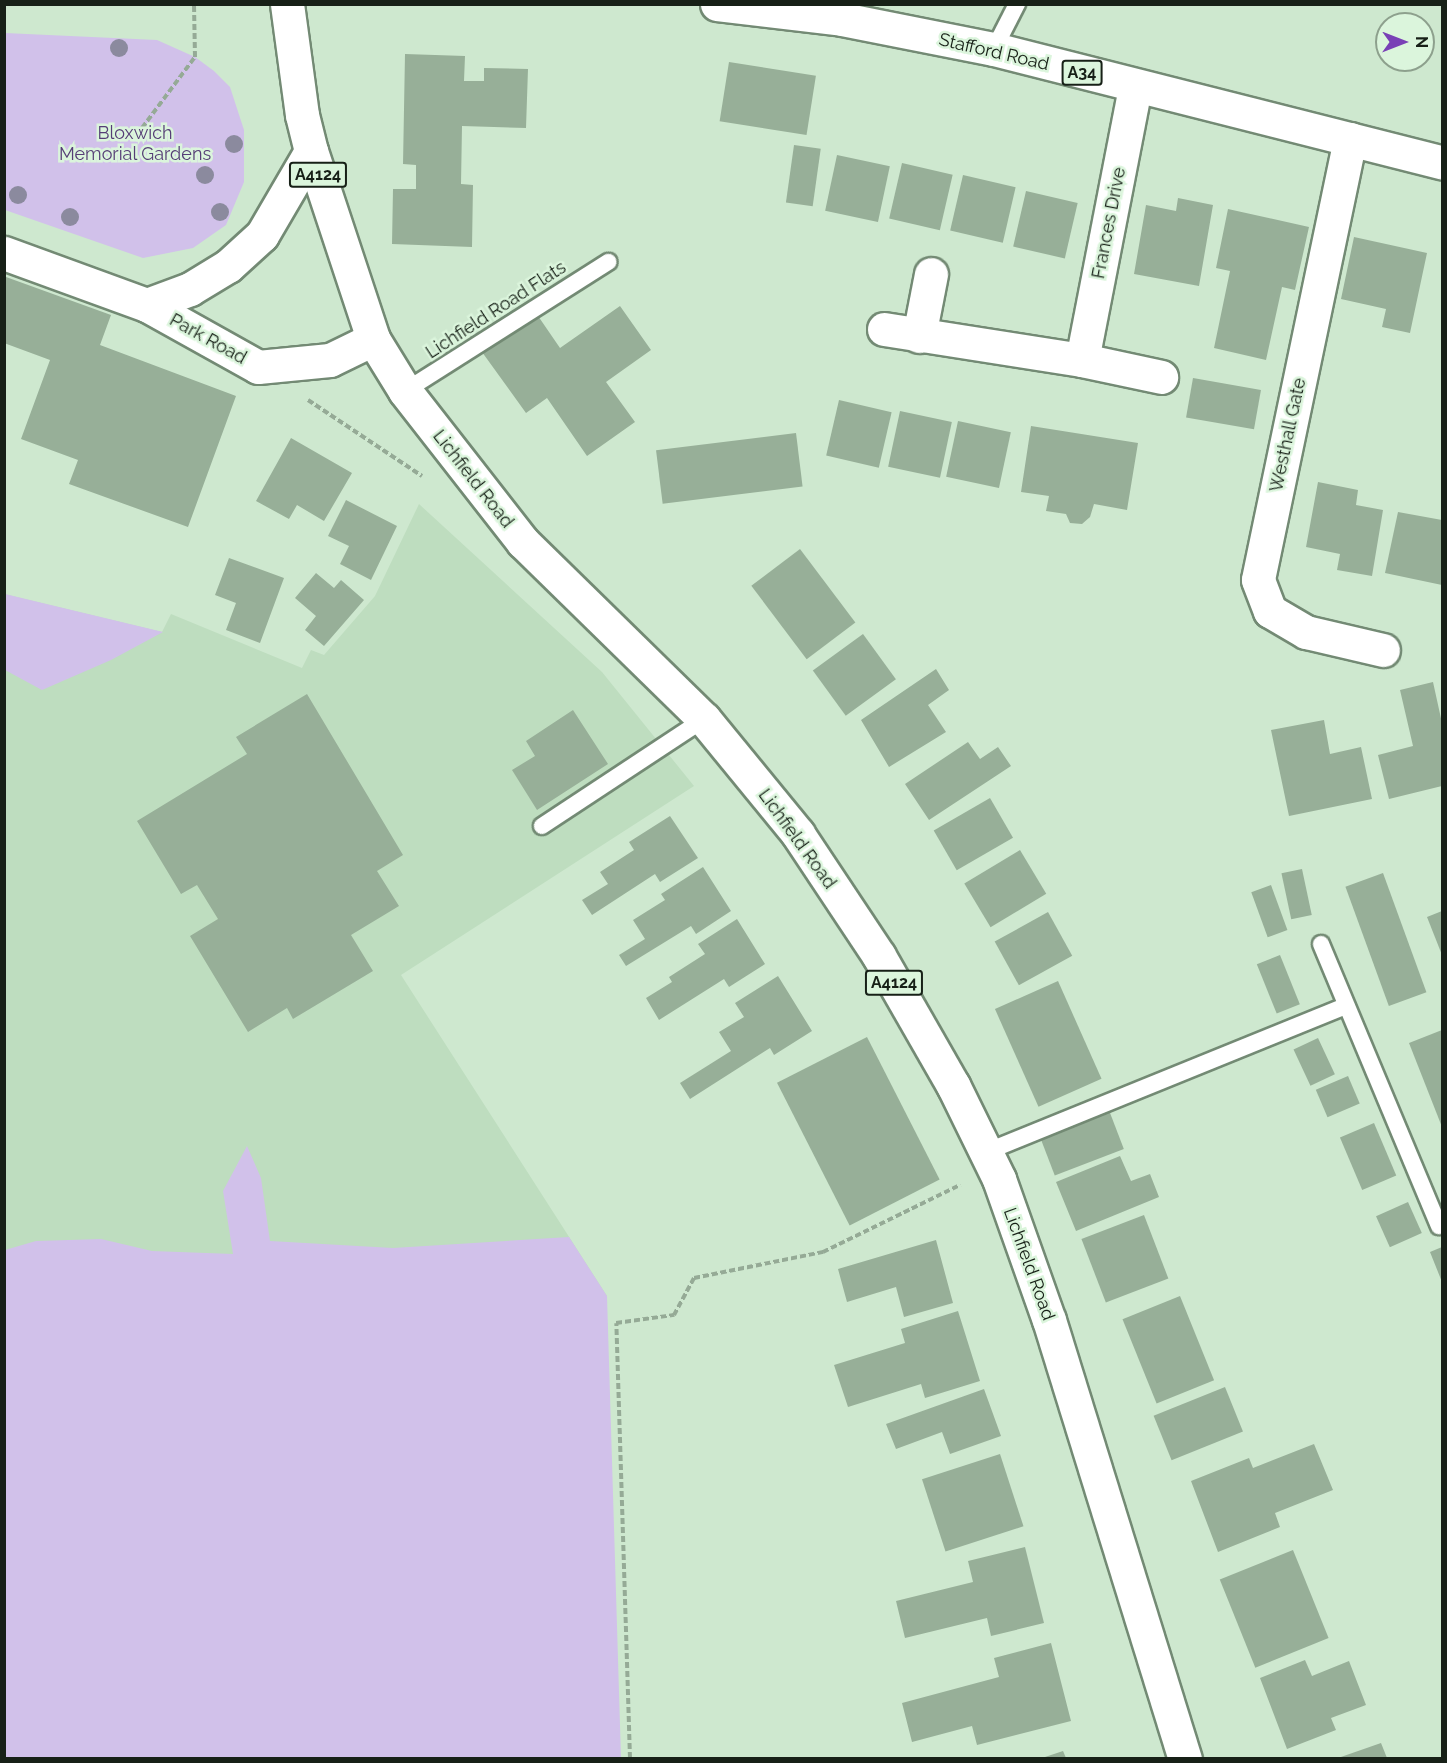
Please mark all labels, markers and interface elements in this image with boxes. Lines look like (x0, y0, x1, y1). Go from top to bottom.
north arrow (1375, 12, 1435, 72)
street label: Stafford Road (937, 29, 1051, 75)
text: N (1412, 36, 1431, 48)
road number: A34 (1061, 60, 1103, 86)
park label: Bloxwich Memorial Gardens (59, 123, 211, 166)
road number: A4124 (288, 162, 348, 188)
street label: Frances Drive (1088, 165, 1130, 281)
street label: Lichfield Road Flats (422, 257, 570, 363)
street label: Park Road (166, 309, 250, 369)
street label: Westhall Gate (1265, 376, 1311, 494)
street label: Lichfield Road (428, 426, 518, 532)
street label: Lichfield Road (754, 785, 840, 893)
road number: A4124 (864, 970, 924, 996)
street label: Lichfield Road (999, 1205, 1059, 1323)

